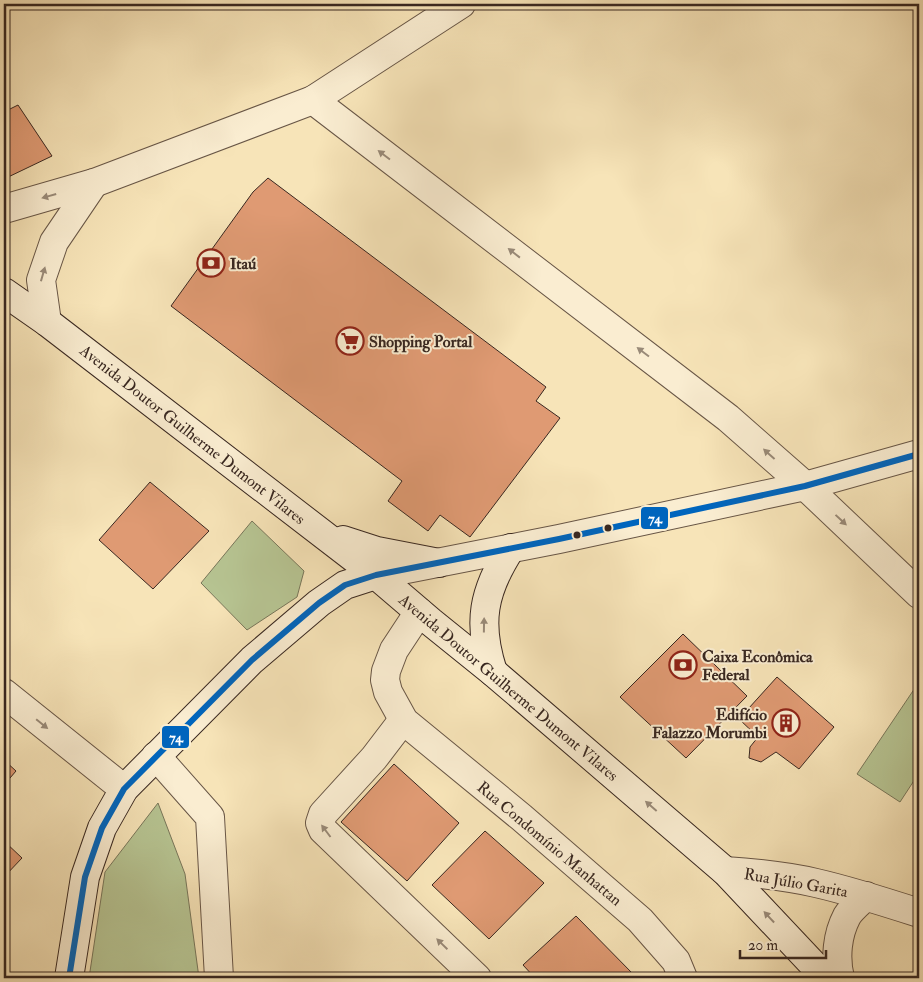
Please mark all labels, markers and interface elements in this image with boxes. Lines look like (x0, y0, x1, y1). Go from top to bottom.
one-way arrow (378, 149, 391, 160)
one-way arrow (41, 192, 56, 200)
bank icon: Itaú (196, 248, 226, 278)
one-way arrow (507, 248, 521, 258)
place label: Itaú (230, 254, 257, 274)
one-way arrow (40, 266, 48, 281)
supermarket icon: Shopping Portal (335, 326, 365, 356)
place label: Shopping Portal (369, 332, 473, 353)
street label: Avenida Doutor Guilherme Dumont Vilares (75, 340, 309, 529)
one-way arrow (636, 347, 650, 357)
one-way arrow (764, 448, 776, 460)
line badge: 74 (640, 506, 669, 530)
text: 74 (648, 510, 663, 527)
one-way arrow (834, 514, 846, 526)
unlabelled marker (603, 523, 613, 533)
unlabelled marker (572, 530, 582, 540)
street label: Avenida Doutor Guilherme Dumont Vilares (394, 589, 622, 786)
one-way arrow (480, 616, 488, 632)
place label: Caixa Econômica Federal (702, 647, 813, 685)
bank icon: Caixa Econômica Federal (668, 650, 698, 680)
place label: Edifício Falazzo Morumbi (652, 705, 768, 743)
building icon: Edifício Falazzo Morumbi (771, 708, 801, 738)
one-way arrow (35, 718, 48, 729)
line badge: 74 (161, 725, 190, 749)
text: 74 (169, 729, 184, 746)
street label: Rua Condomínio Manhattan (473, 777, 626, 910)
one-way arrow (644, 801, 657, 812)
one-way arrow (320, 825, 331, 838)
street label: Rua Júlio Garita (742, 864, 850, 903)
one-way arrow (763, 912, 775, 924)
scale bar (740, 927, 827, 959)
text: 20 m (748, 936, 778, 955)
one-way arrow (436, 939, 448, 951)

